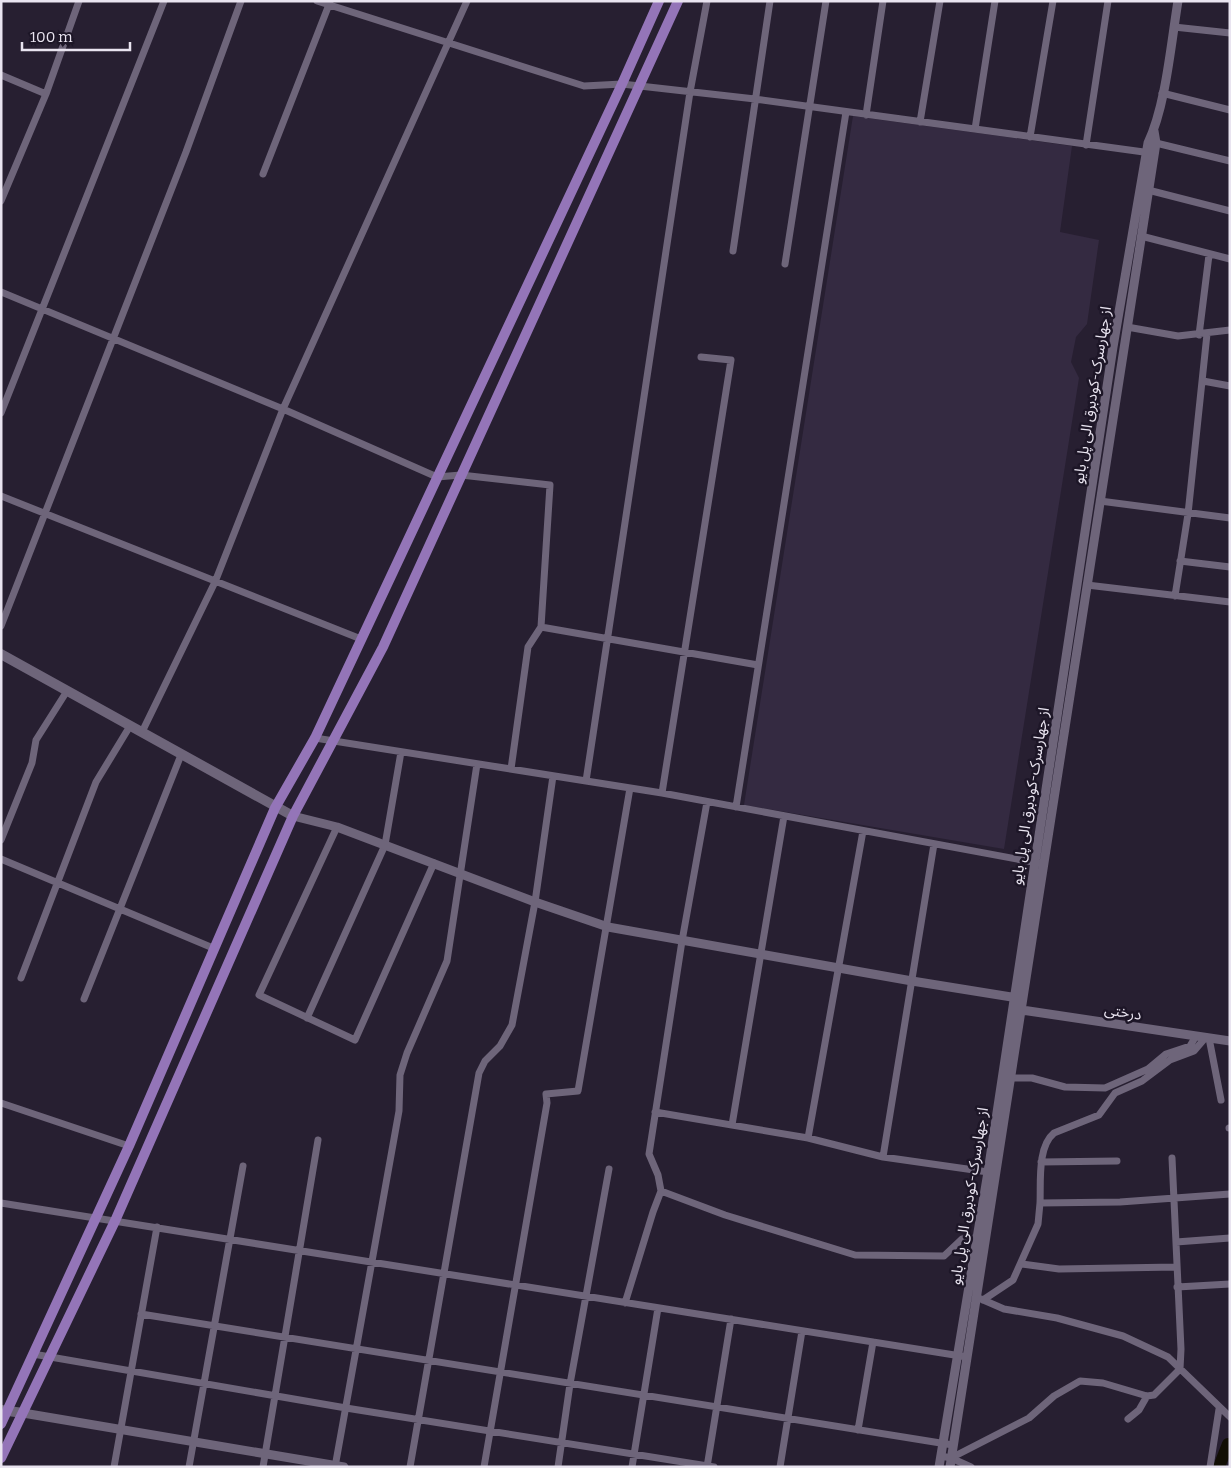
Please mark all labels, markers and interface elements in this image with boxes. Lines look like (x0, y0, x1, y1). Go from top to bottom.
scale bar (22, 20, 130, 52)
text: 100 m (30, 28, 73, 46)
street label: از جهارسرک-کودبرق الی پل بایو (1069, 305, 1116, 485)
street label: از جهارسرک-کودبرق الی پل بایو (1007, 706, 1054, 886)
street label: درختی (1103, 1000, 1143, 1024)
street label: از جهارسرک-کودبرق الی پل بایو (946, 1106, 993, 1286)

